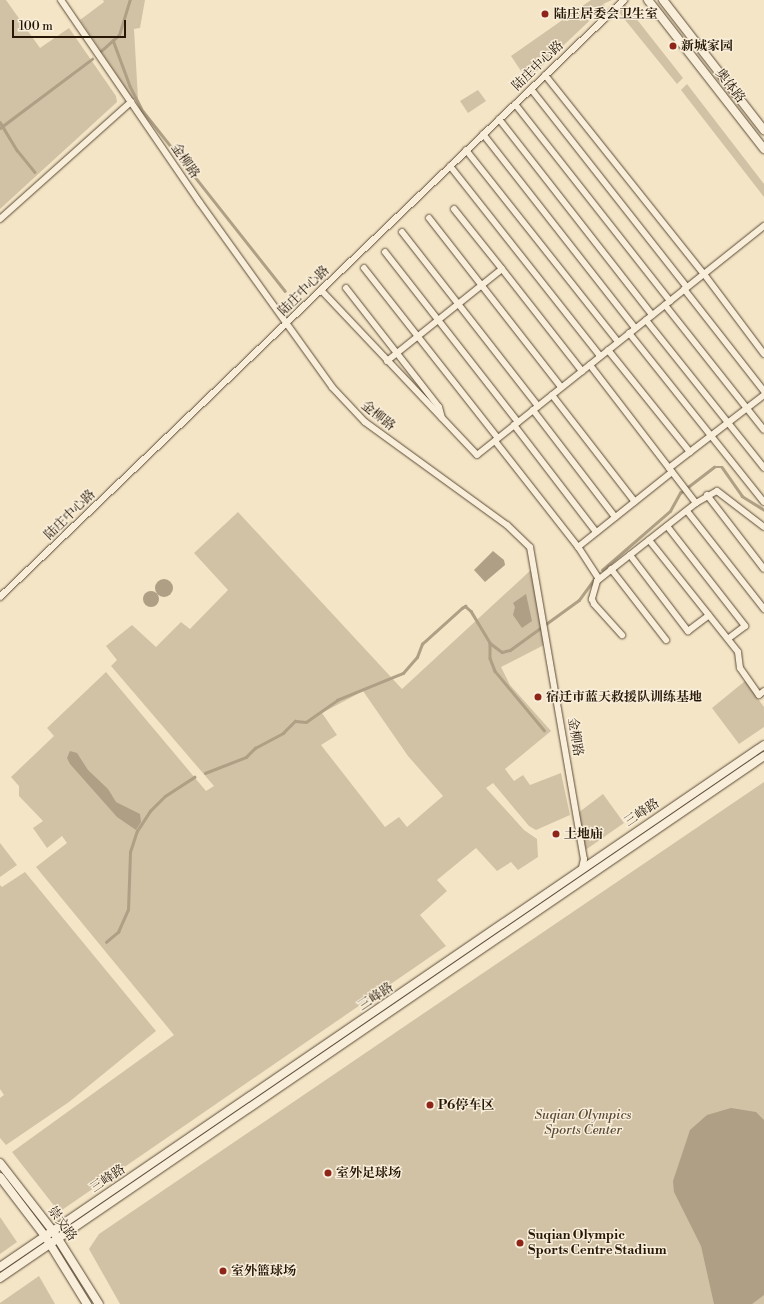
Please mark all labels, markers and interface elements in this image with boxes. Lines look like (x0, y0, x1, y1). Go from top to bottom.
place label: 陆庄居委会卫生室 (554, 6, 658, 22)
marker: 陆庄居委会卫生室 (539, 8, 551, 20)
scale bar (14, 12, 128, 38)
text: 100 m (19, 19, 53, 34)
street label: 陆庄中心路 (509, 38, 567, 94)
place label: 新城家园 (681, 38, 733, 54)
marker: 新城家园 (668, 41, 678, 51)
street label: 奥体路 (712, 66, 748, 106)
street label: 金柳路 (168, 140, 202, 182)
street label: 陆庄中心路 (275, 263, 333, 319)
street label: 金柳路 (358, 398, 398, 434)
street label: 陆庄中心路 (41, 487, 99, 543)
place label: 宿迁市蓝天救援队训练基地 (546, 689, 702, 705)
marker: 宿迁市蓝天救援队训练基地 (533, 692, 543, 702)
street label: 金柳路 (564, 717, 586, 757)
street label: 三峰路 (621, 796, 663, 830)
place label: 土地庙 (564, 826, 603, 842)
marker: 土地庙 (551, 829, 561, 839)
street label: 三峰路 (355, 980, 397, 1014)
place label: P6停车区 (438, 1097, 494, 1113)
marker: P6停车区 (425, 1100, 435, 1110)
park label: Suqian Olympics Sports Center (535, 1108, 631, 1139)
street label: 三峰路 (87, 1162, 129, 1196)
place label: 室外足球场 (336, 1165, 401, 1181)
marker: 室外足球场 (323, 1168, 333, 1178)
street label: 崇文路 (44, 1204, 80, 1244)
place label: Suqian Olympic Sports Centre Stadium (528, 1228, 667, 1259)
marker: Suqian Olympic Sports Centre Stadium (515, 1238, 525, 1248)
place label: 室外篮球场 (231, 1263, 296, 1279)
marker: 室外篮球场 (218, 1266, 228, 1276)

